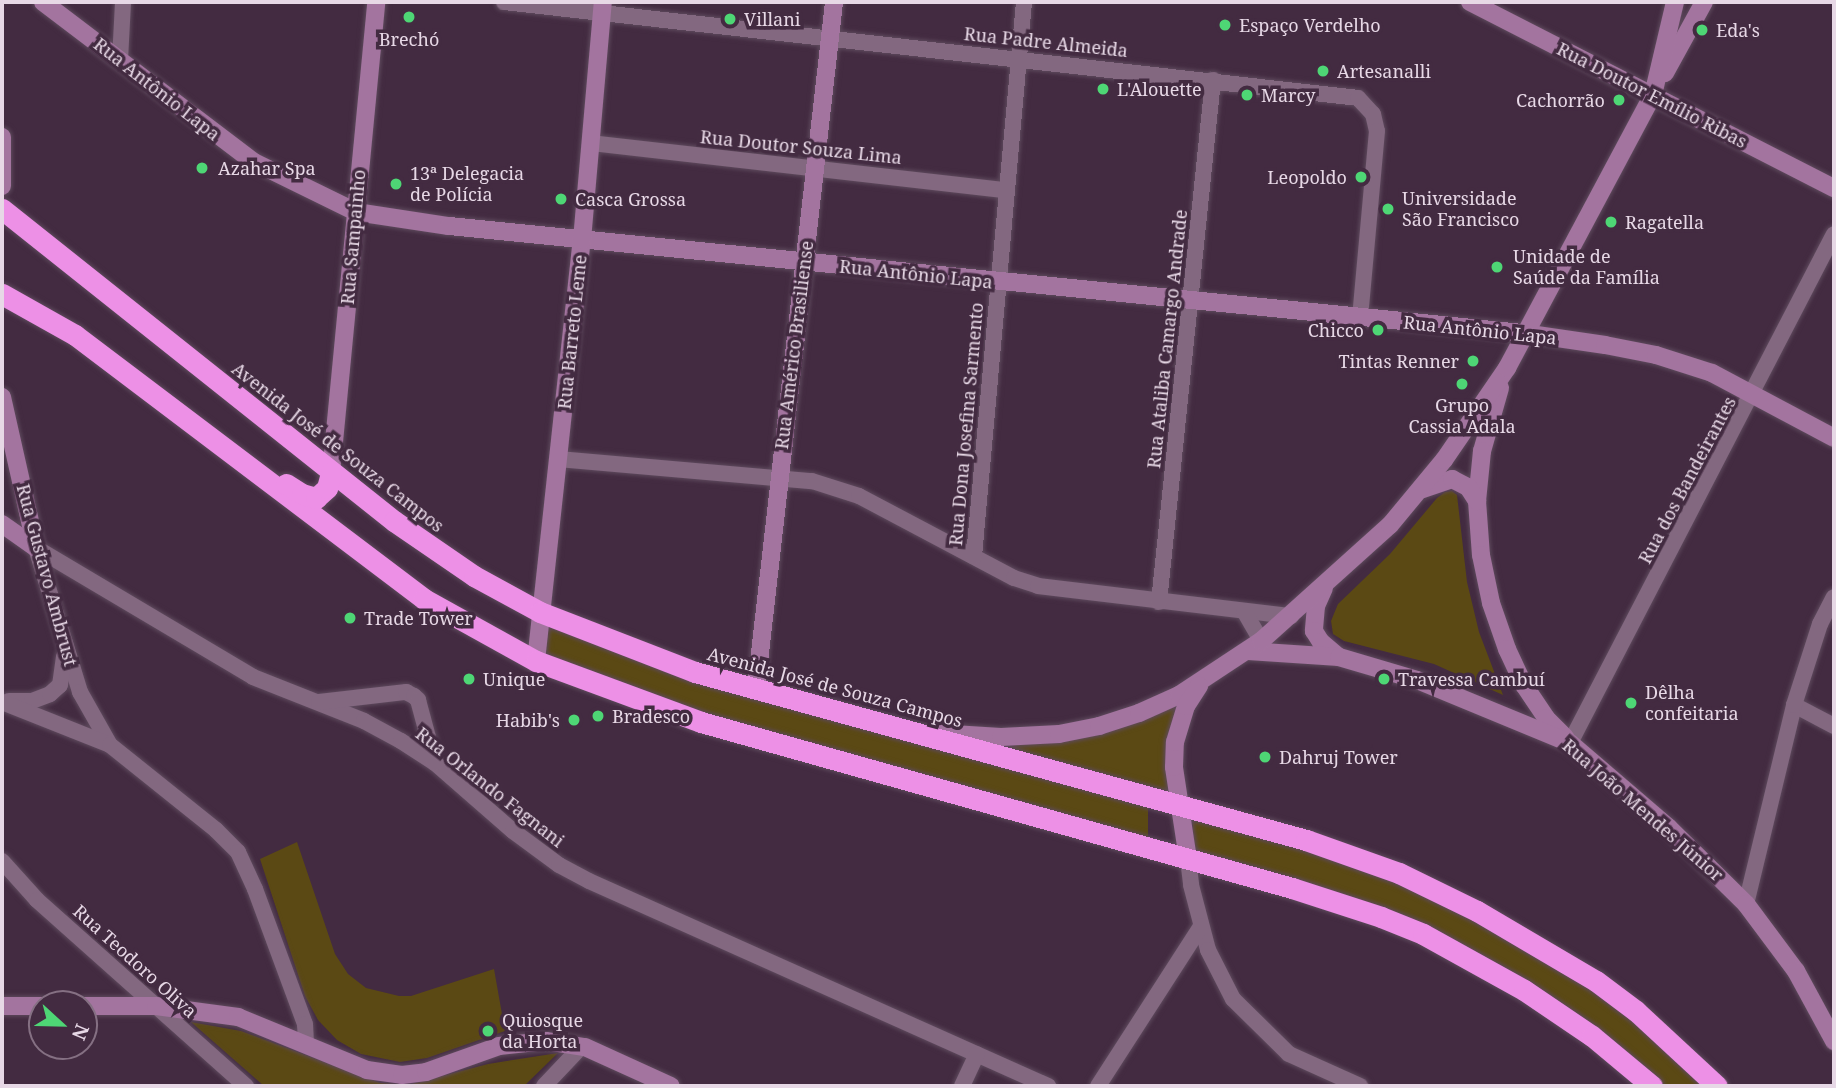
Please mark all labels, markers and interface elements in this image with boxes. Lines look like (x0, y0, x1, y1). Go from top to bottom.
place label: Villani (744, 8, 801, 30)
marker: Brechó (401, 9, 417, 25)
marker: Villani (722, 11, 738, 27)
place label: Espaço Verdelho (1239, 14, 1381, 36)
marker: Espaço Verdelho (1217, 17, 1233, 33)
place label: Eda's (1716, 19, 1760, 41)
marker: Eda's (1694, 22, 1710, 38)
street label: Rua Padre Almeida (963, 23, 1129, 61)
place label: Brechó (379, 28, 439, 50)
street label: Rua Antônio Lapa (90, 33, 224, 145)
street label: Rua Doutor Emílio Ribas (1553, 38, 1751, 152)
place label: Artesanalli (1337, 60, 1431, 82)
marker: Artesanalli (1315, 63, 1331, 79)
place label: L'Alouette (1117, 78, 1202, 100)
marker: L'Alouette (1095, 81, 1111, 97)
place label: Marcy (1261, 84, 1316, 106)
marker: Marcy (1239, 87, 1255, 103)
place label: Cachorrão (1516, 89, 1605, 111)
marker: Cachorrão (1611, 92, 1627, 108)
street label: Rua Doutor Souza Lima (699, 126, 903, 168)
place label: Azahar Spa (218, 157, 316, 179)
marker: Azahar Spa (192, 158, 212, 178)
place label: 13ª Delegacia de Polícia (410, 163, 524, 206)
place label: Leopoldo (1267, 166, 1347, 188)
street label: Rua Sampainho (336, 169, 370, 305)
marker: Leopoldo (1353, 169, 1369, 185)
marker: 13ª Delegacia de Polícia (388, 176, 404, 192)
place label: Casca Grossa (575, 188, 686, 210)
place label: Universidade São Francisco (1402, 188, 1519, 230)
marker: Casca Grossa (553, 191, 569, 207)
marker: Universidade São Francisco (1380, 201, 1396, 217)
street label: Rua Ataliba Camargo Andrade (1143, 208, 1191, 470)
place label: Ragatella (1625, 211, 1704, 233)
marker: Ragatella (1603, 214, 1619, 230)
street label: Rua Américo Brasiliense (770, 240, 818, 450)
place label: Unidade de Saúde da Família (1513, 246, 1660, 288)
street label: Rua Barreto Leme (553, 254, 591, 410)
street label: Rua Antônio Lapa (838, 255, 994, 293)
marker: Unidade de Saúde da Família (1487, 257, 1507, 277)
street label: Rua Dona Josefina Sarmento (945, 301, 987, 547)
street label: Rua Antônio Lapa (1402, 311, 1558, 349)
place label: Chicco (1308, 319, 1364, 341)
marker: Chicco (1370, 322, 1386, 338)
place label: Tintas Renner (1339, 350, 1459, 372)
marker: Tintas Renner (1465, 353, 1481, 369)
street label: Avenida José de Souza Campos (228, 358, 448, 536)
marker: Grupo Cassia Adala (1454, 376, 1470, 392)
street label: Rua dos Bandeirantes (1634, 393, 1740, 567)
place label: Grupo Cassia Adala (1408, 395, 1516, 438)
street label: Rua Gustavo Ambrust (12, 482, 82, 668)
place label: Trade Tower (364, 607, 473, 629)
marker: Trade Tower (342, 610, 358, 626)
street label: Avenida José de Souza Campos (705, 643, 965, 731)
place label: Unique (483, 668, 545, 690)
place label: Travessa Cambuí (1398, 668, 1545, 690)
marker: Unique (461, 671, 477, 687)
marker: Travessa Cambuí (1376, 671, 1392, 687)
place label: Dêlha confeitaria (1645, 682, 1739, 724)
marker: Dêlha confeitaria (1623, 695, 1639, 711)
place label: Bradesco (612, 705, 690, 727)
marker: Bradesco (590, 708, 606, 724)
place label: Habib's (496, 709, 560, 731)
marker: Habib's (566, 712, 582, 728)
street label: Rua Orlando Fagnani (412, 722, 568, 852)
street label: Rua João Mendes Júnior (1558, 734, 1728, 886)
place label: Dahruj Tower (1279, 746, 1398, 768)
marker: Dahruj Tower (1257, 749, 1273, 765)
street label: Rua Teodoro Oliva (69, 900, 201, 1022)
north arrow (28, 990, 98, 1060)
place label: Quiosque da Horta (502, 1010, 583, 1052)
text: N (66, 1020, 95, 1044)
marker: Quiosque da Horta (480, 1023, 496, 1039)

